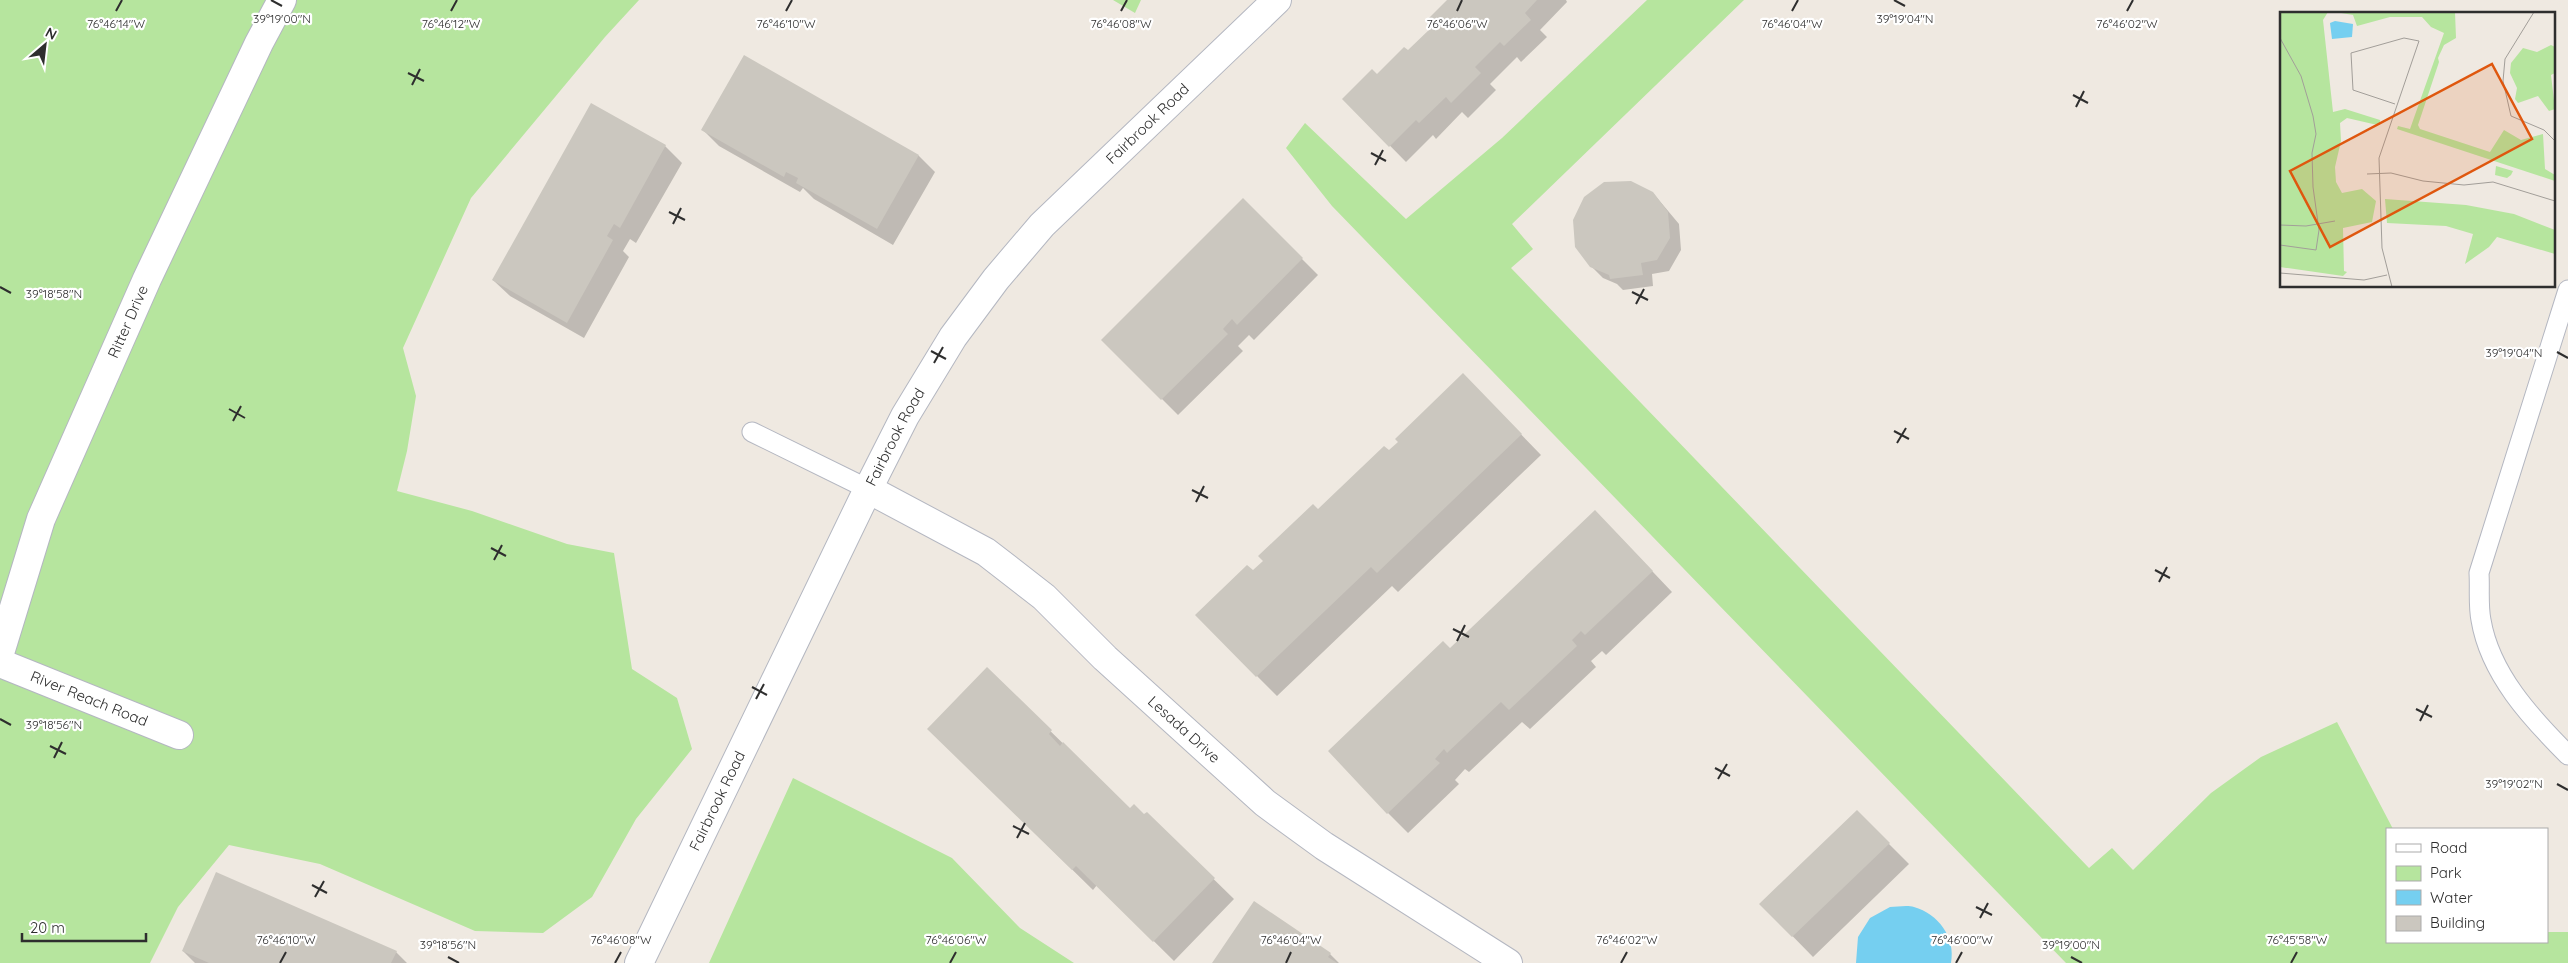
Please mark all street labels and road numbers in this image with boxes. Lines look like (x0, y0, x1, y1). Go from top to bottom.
street label: Fairbrook Road (1102, 79, 1193, 168)
street label: Ritter Drive (103, 282, 152, 361)
street label: Fairbrook Road (861, 384, 929, 489)
street label: River Reach Road (28, 666, 151, 730)
street label: Lesada Drive (1144, 692, 1224, 767)
street label: Fairbrook Road (685, 748, 749, 854)

